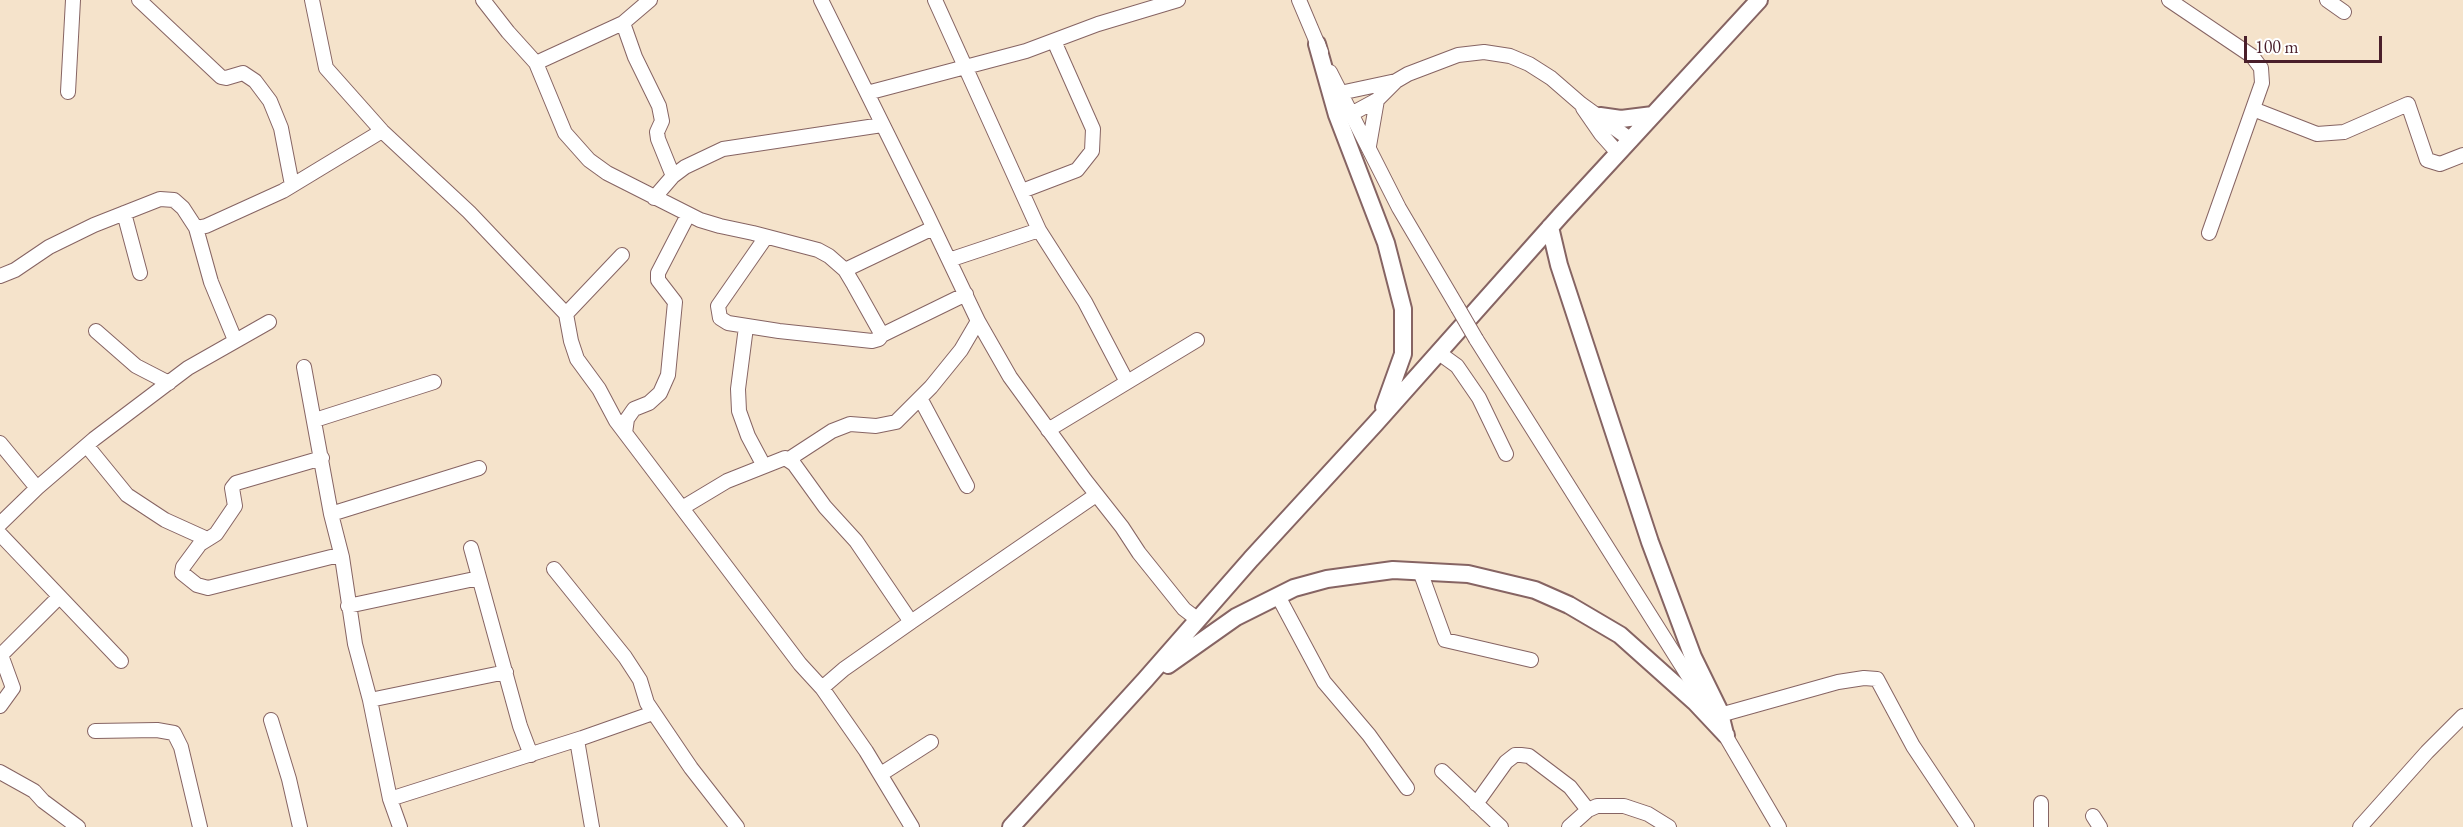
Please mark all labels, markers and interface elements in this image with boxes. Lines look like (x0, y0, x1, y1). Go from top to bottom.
scale bar (2247, 24, 2385, 62)
text: 100 m (2255, 35, 2299, 58)

